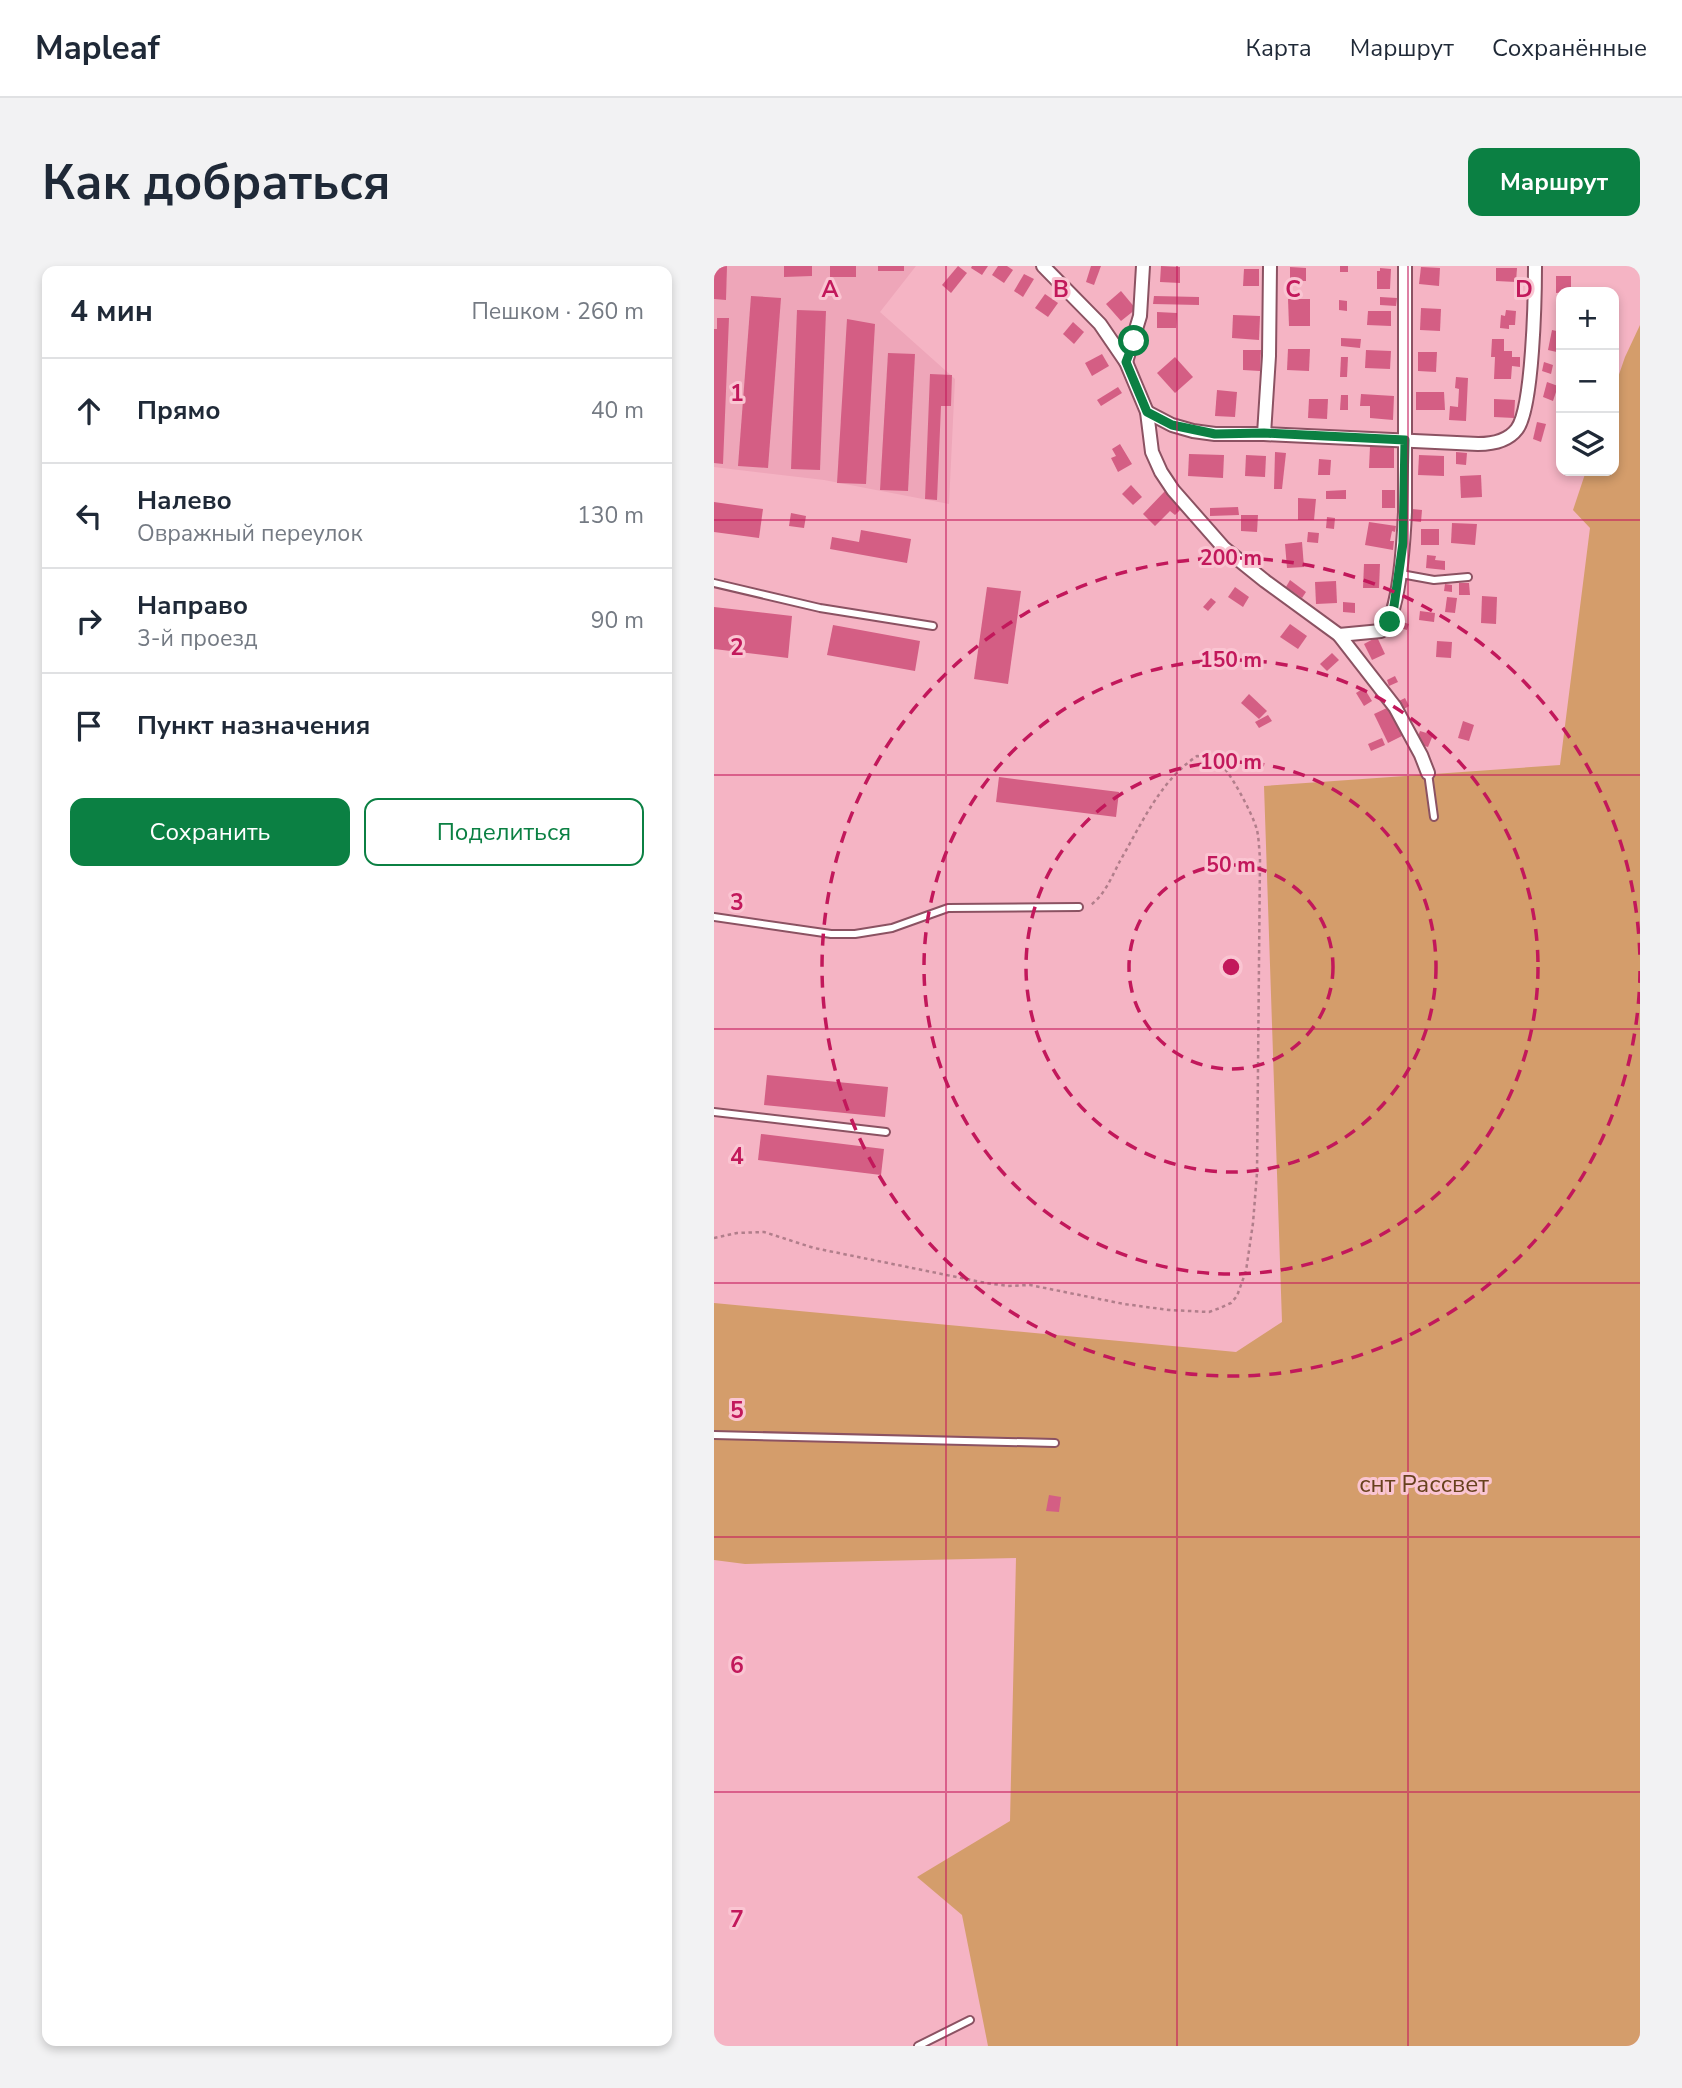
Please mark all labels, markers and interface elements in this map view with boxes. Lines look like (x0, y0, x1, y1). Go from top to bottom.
text: Mapleaf (35, 26, 160, 71)
text: Карта (1246, 32, 1312, 64)
text: Маршрут (1350, 32, 1454, 64)
text: Сохранённые (1492, 32, 1647, 64)
button: Маршрут (1468, 148, 1640, 216)
text: Как добраться (42, 149, 390, 216)
text: A (821, 274, 839, 305)
text: B (1053, 274, 1069, 305)
text: C (1285, 274, 1301, 305)
text: D (1515, 274, 1533, 305)
map controls (1556, 287, 1619, 476)
button: + (1556, 287, 1619, 350)
text: 4 мин (70, 291, 153, 332)
text: Пешком · 260 m (471, 296, 644, 327)
route start (1118, 325, 1149, 356)
button: − (1556, 350, 1619, 413)
text: 1 (730, 378, 744, 409)
icon: ahead (70, 392, 108, 430)
text: Прямо (137, 393, 221, 428)
text: 40 m (591, 395, 644, 426)
button: layers (1556, 413, 1619, 476)
text: Налево (137, 483, 232, 518)
icon: left (70, 497, 108, 535)
text: 130 m (577, 500, 644, 531)
text: Овражный переулок (137, 518, 362, 549)
text: 200 m (1200, 544, 1262, 572)
text: Направо (137, 588, 248, 623)
icon: right (70, 602, 108, 640)
text: 90 m (591, 605, 644, 636)
route end (1374, 606, 1405, 637)
text: 3-й проезд (137, 623, 258, 654)
text: 2 (730, 632, 744, 663)
text: 150 m (1200, 646, 1262, 674)
icon: arrive (70, 707, 108, 745)
text: Пункт назначения (137, 708, 370, 743)
text: 100 m (1200, 748, 1262, 776)
button: Сохранить (70, 798, 350, 866)
button: Поделиться (364, 798, 644, 866)
text: 50 m (1206, 851, 1256, 879)
text: 3 (730, 887, 744, 918)
centre of rings (1219, 955, 1243, 979)
text: 4 (730, 1141, 744, 1172)
text: 5 (730, 1395, 744, 1426)
park label: снт Рассвет (1359, 1468, 1489, 1500)
text: 6 (730, 1650, 744, 1681)
text: 7 (730, 1904, 744, 1935)

